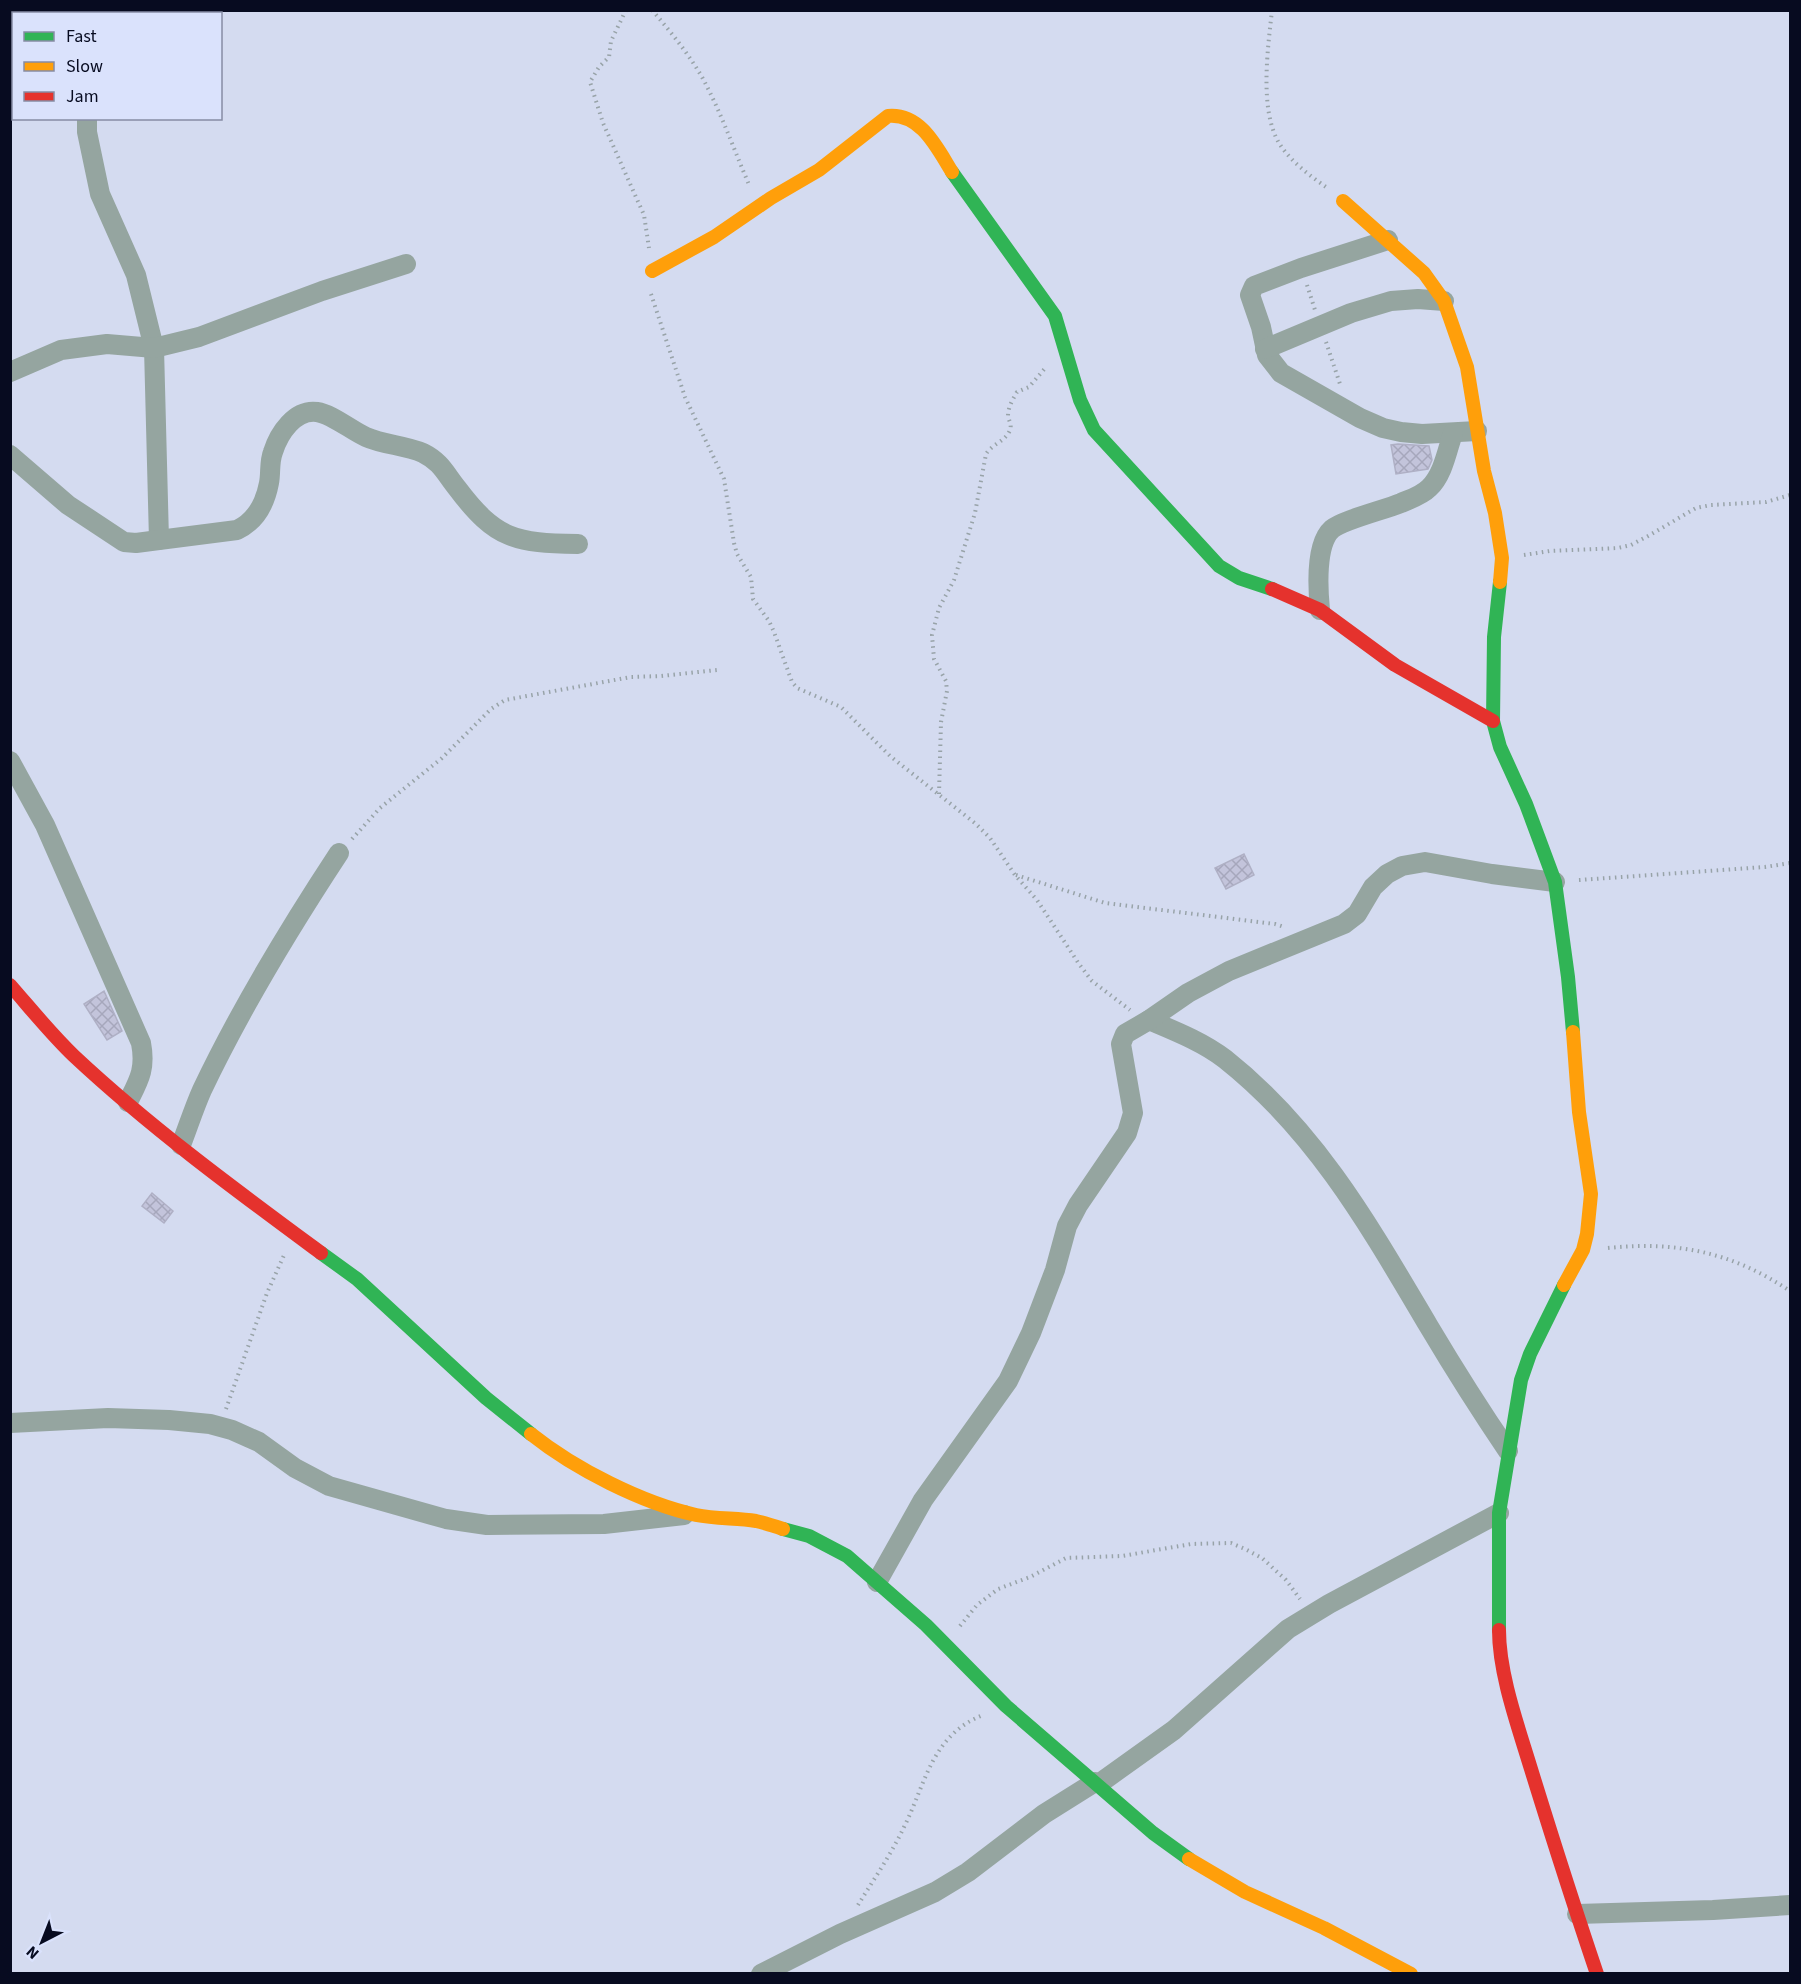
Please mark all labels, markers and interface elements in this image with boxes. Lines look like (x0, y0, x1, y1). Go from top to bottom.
legend (12, 12, 222, 120)
text: Fast (66, 24, 97, 49)
text: Slow (66, 54, 103, 79)
text: Jam (66, 84, 99, 109)
north arrow (12, 1912, 72, 1972)
text: N (21, 1941, 44, 1964)

